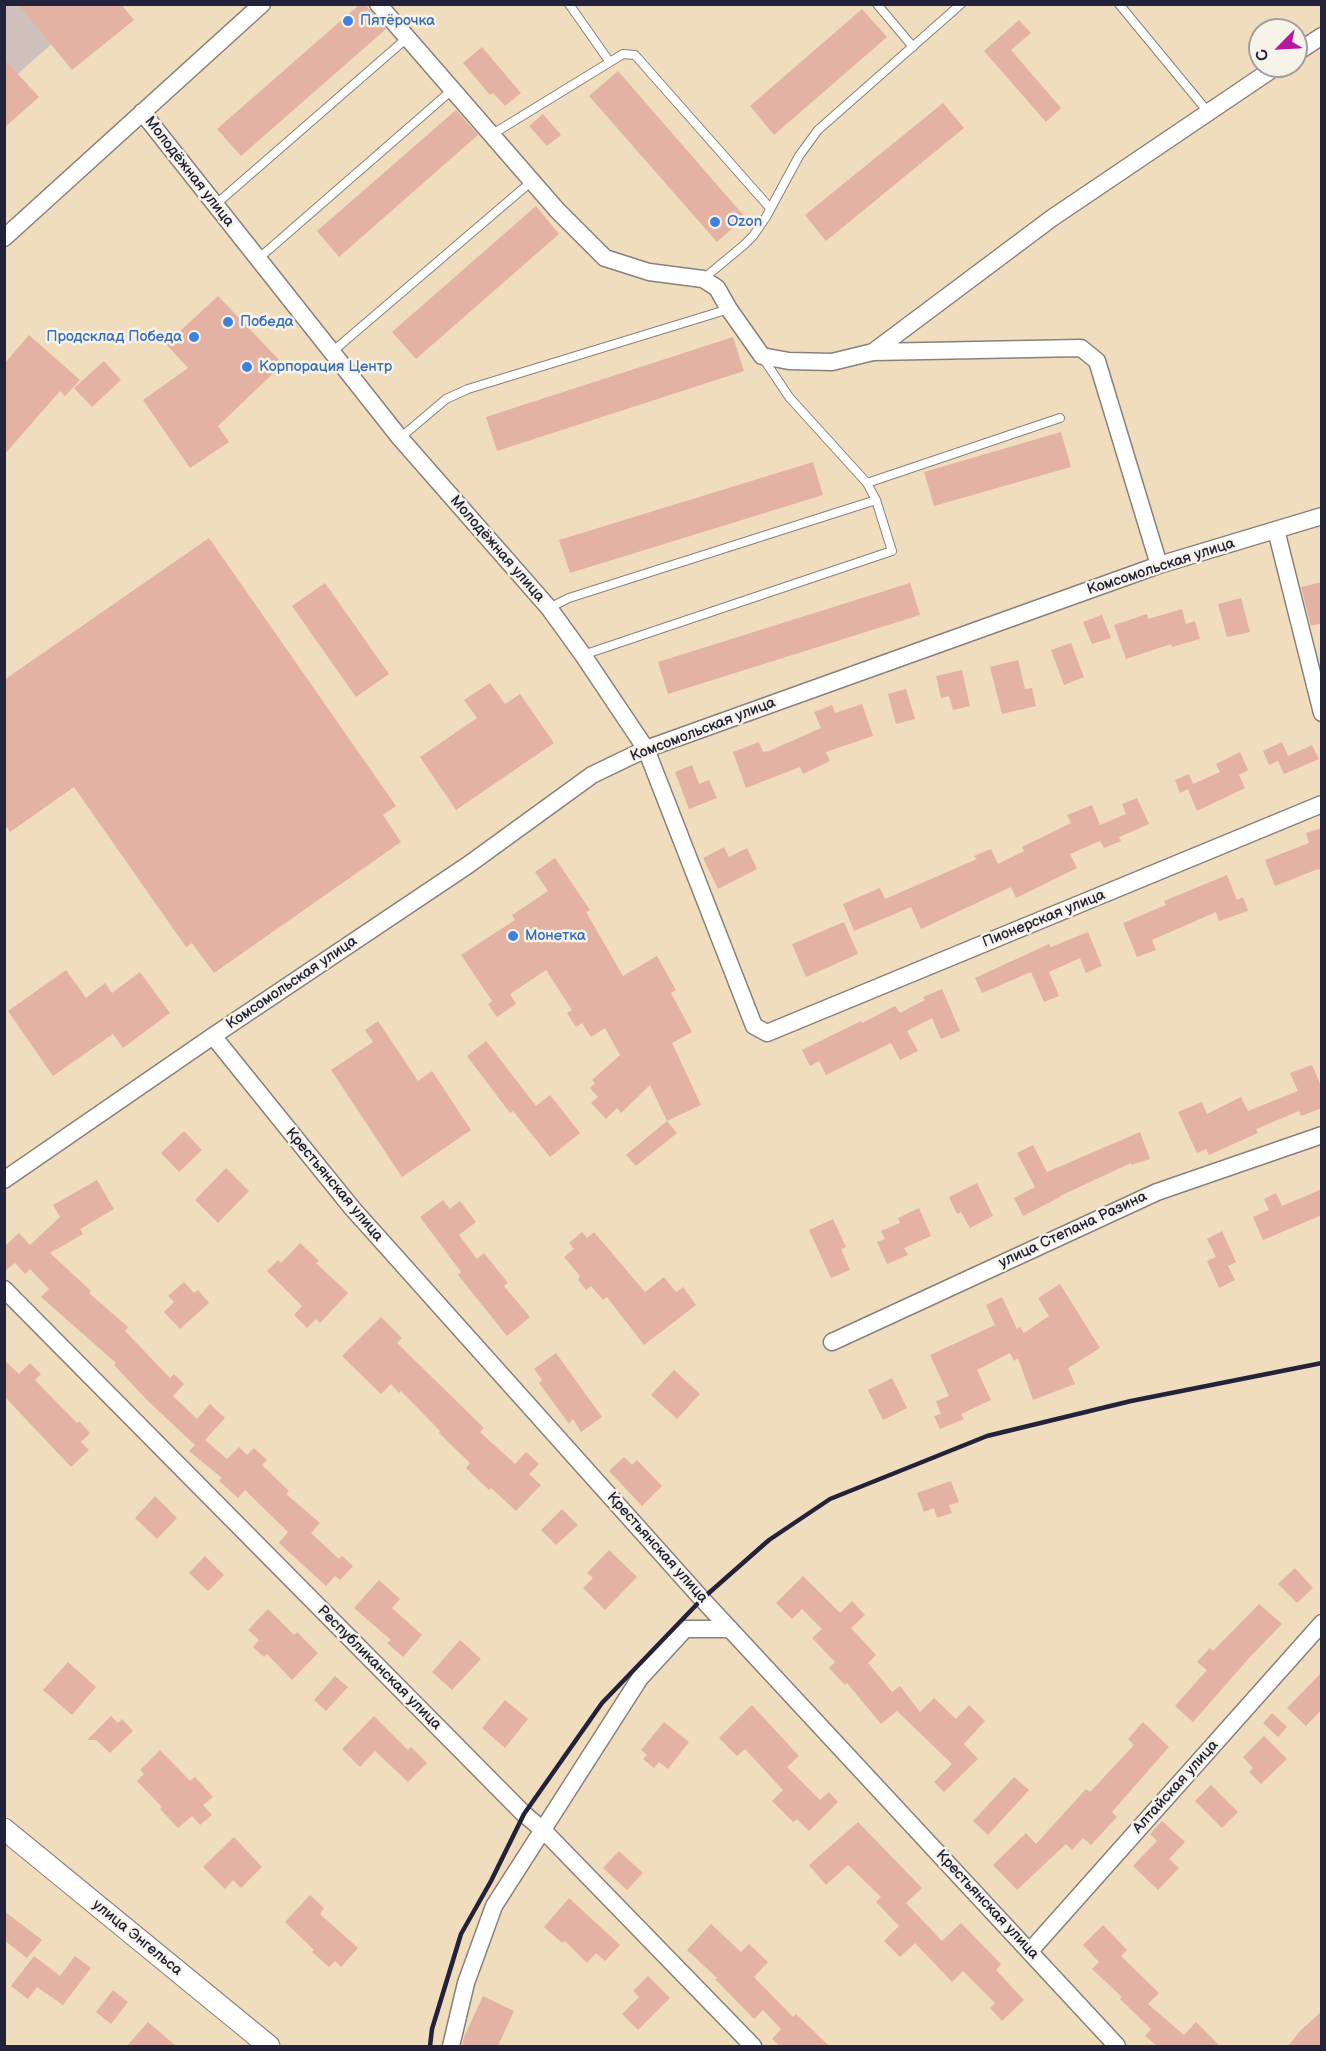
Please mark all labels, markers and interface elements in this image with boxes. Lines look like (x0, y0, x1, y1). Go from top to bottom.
place label: Пятёрочка (360, 12, 435, 30)
marker: Пятёрочка (341, 14, 355, 28)
north arrow (1248, 18, 1308, 78)
text: С (1252, 46, 1274, 64)
street label: Молодёжная улица (140, 113, 238, 231)
place label: Ozon (727, 213, 762, 231)
marker: Ozon (708, 215, 722, 229)
place label: Победа (240, 313, 294, 331)
marker: Победа (221, 315, 235, 329)
place label: Продсклад Победа (46, 328, 182, 346)
marker: Продсклад Победа (187, 330, 201, 344)
place label: Корпорация Центр (259, 358, 392, 376)
marker: Корпорация Центр (240, 360, 254, 374)
street label: Молодёжная улица (446, 492, 548, 606)
street label: Комсомольская улица (1085, 535, 1237, 599)
street label: Комсомольская улица (628, 694, 778, 766)
street label: Пионерская улица (980, 886, 1108, 952)
place label: Монетка (525, 927, 586, 945)
marker: Монетка (506, 929, 520, 943)
street label: Комсомольская улица (223, 933, 361, 1033)
street label: Крестьянская улица (281, 1124, 387, 1246)
street label: улица Степана Разина (996, 1188, 1150, 1272)
street label: Крестьянская улица (603, 1489, 711, 1607)
street label: Республиканская улица (313, 1602, 445, 1734)
street label: Алтайская улица (1129, 1737, 1223, 1837)
street label: Крестьянская улица (932, 1847, 1042, 1963)
street label: улица Энгельса (88, 1896, 186, 1980)

